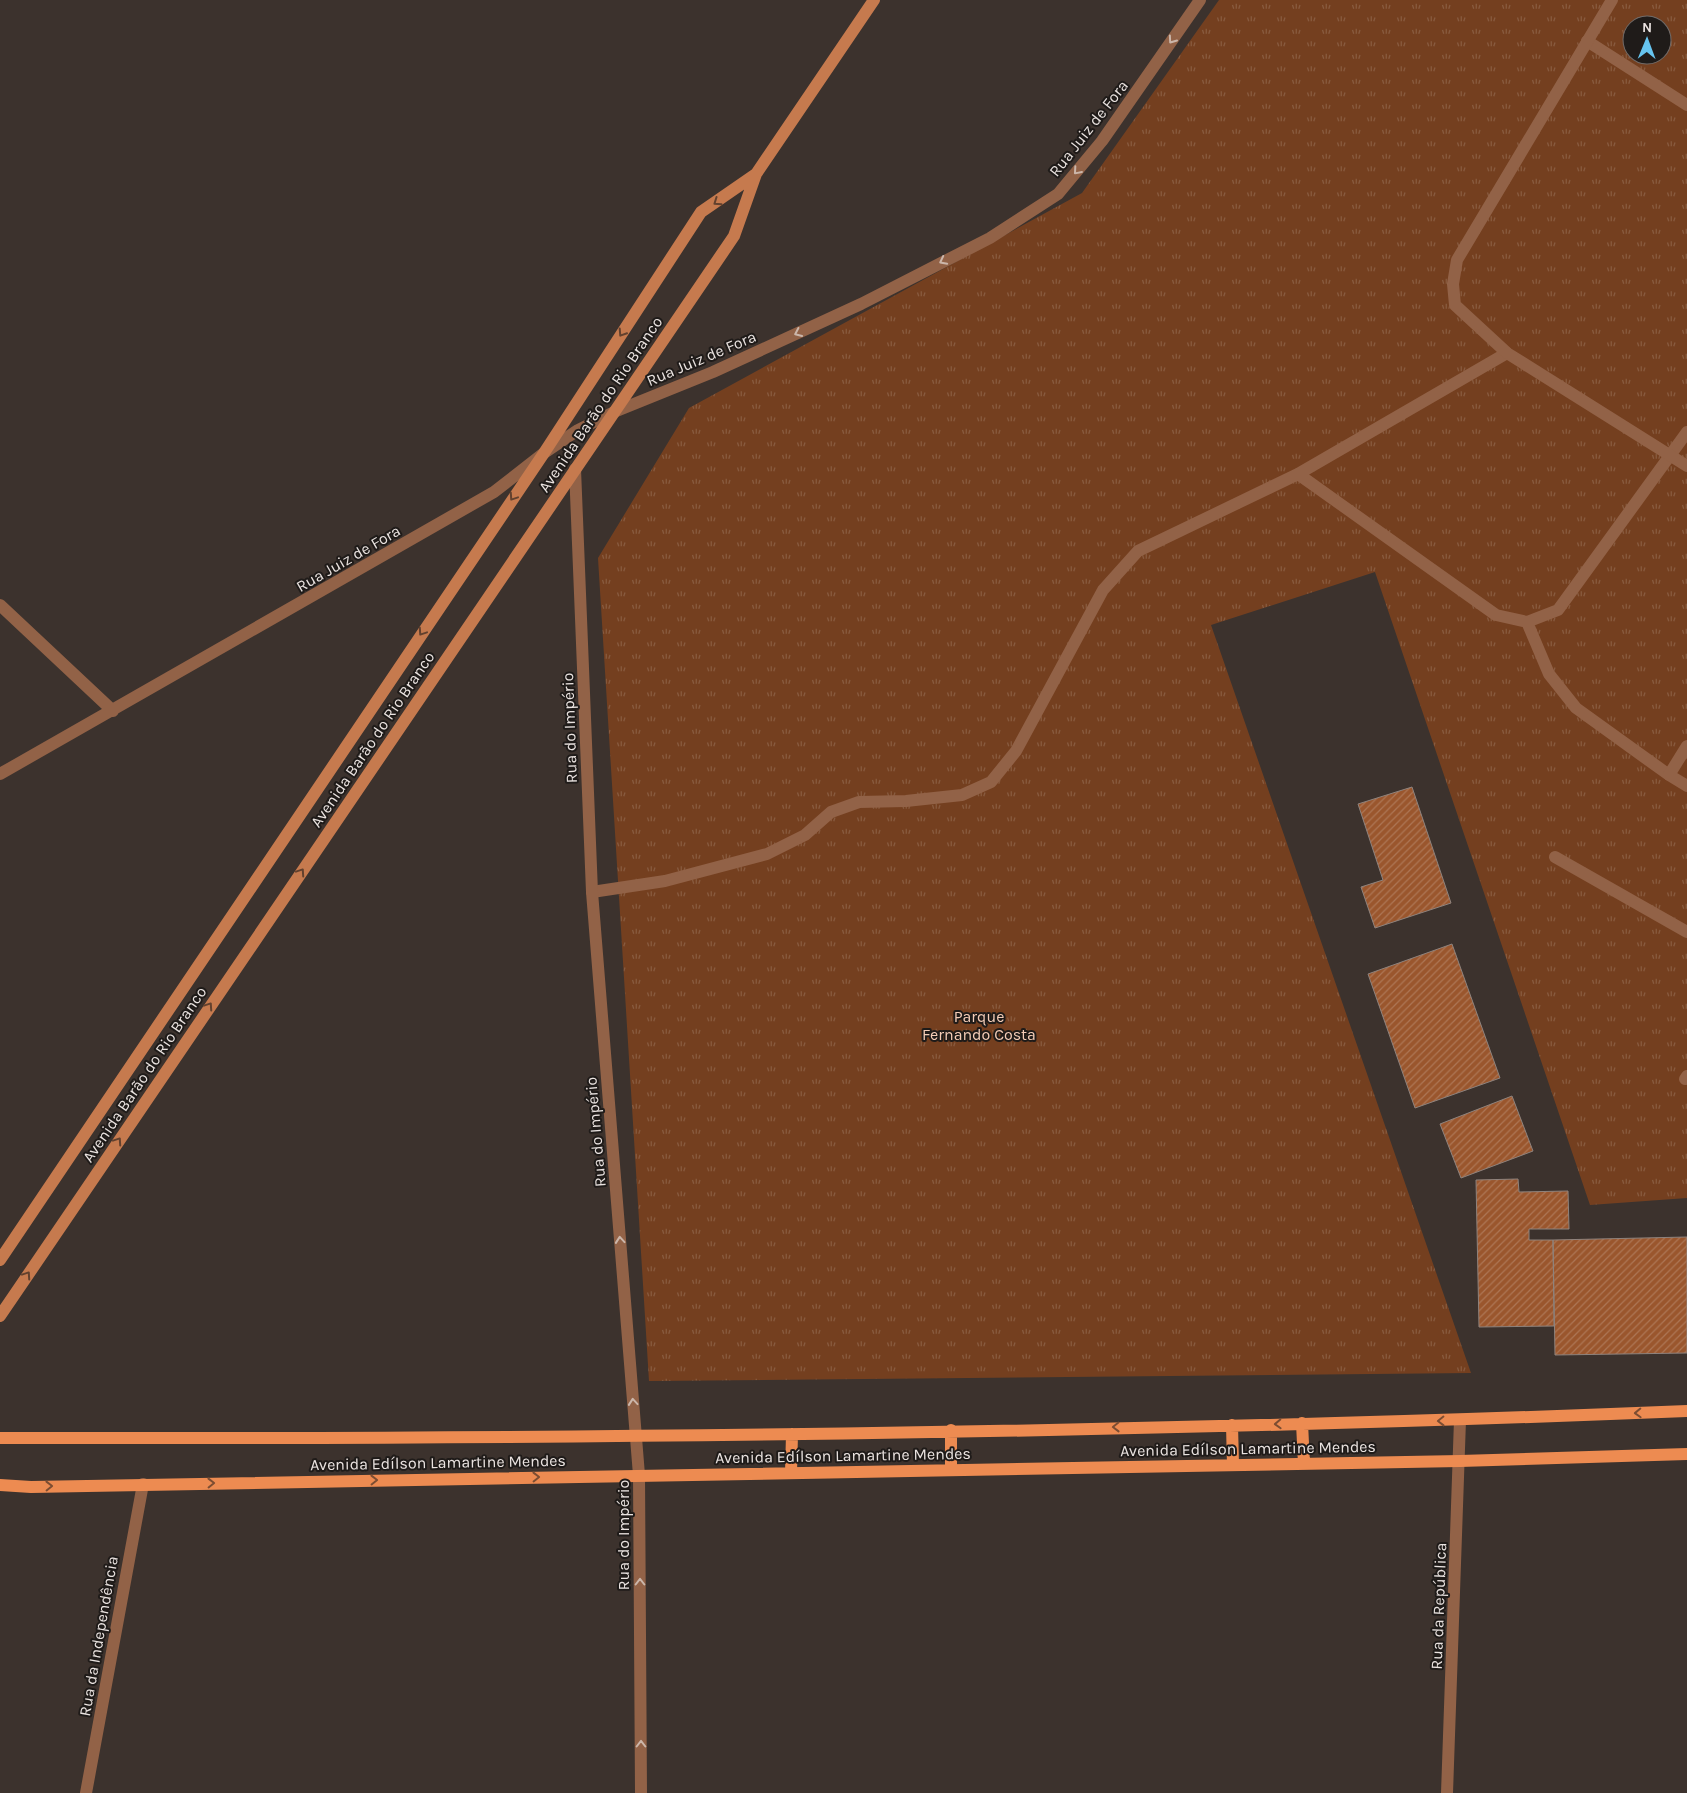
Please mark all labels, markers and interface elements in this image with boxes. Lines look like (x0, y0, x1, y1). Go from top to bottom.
north arrow (1622, 15, 1672, 65)
text: N (1642, 19, 1652, 36)
one-way arrow (1169, 34, 1178, 44)
street label: Rua Juiz de Fora (1045, 76, 1132, 180)
one-way arrow (1073, 166, 1082, 175)
one-way arrow (713, 196, 722, 205)
one-way arrow (940, 255, 949, 265)
street label: Avenida Barão do Rio Branco (534, 313, 666, 496)
one-way arrow (619, 327, 629, 336)
street label: Rua Juiz de Fora (644, 327, 759, 390)
one-way arrow (794, 327, 803, 338)
one-way arrow (510, 492, 519, 501)
street label: Rua Juiz de Fora (293, 521, 404, 596)
one-way arrow (419, 627, 429, 636)
street label: Avenida Barão do Rio Branco (306, 648, 438, 831)
street label: Rua do Império (558, 672, 581, 783)
one-way arrow (295, 868, 304, 877)
street label: Avenida Barão do Rio Branco (78, 983, 210, 1166)
one-way arrow (203, 1002, 213, 1011)
park label: Parque Fernando Costa (922, 1007, 1036, 1044)
street label: Rua do Império (581, 1076, 610, 1188)
one-way arrow (112, 1137, 121, 1146)
one-way arrow (615, 1236, 626, 1244)
one-way arrow (21, 1271, 30, 1281)
one-way arrow (628, 1398, 639, 1406)
one-way arrow (1634, 1408, 1642, 1418)
one-way arrow (1437, 1415, 1445, 1426)
one-way arrow (1274, 1418, 1282, 1429)
one-way arrow (1112, 1422, 1120, 1432)
street label: Avenida Edílson Lamartine Mendes (1120, 1437, 1376, 1460)
street label: Avenida Edílson Lamartine Mendes (715, 1444, 971, 1467)
street label: Avenida Edílson Lamartine Mendes (310, 1451, 566, 1474)
one-way arrow (532, 1472, 540, 1482)
one-way arrow (370, 1475, 378, 1485)
one-way arrow (208, 1478, 215, 1488)
street label: Rua do Império (614, 1480, 633, 1590)
one-way arrow (45, 1481, 53, 1491)
street label: Rua da República (1427, 1542, 1450, 1670)
street label: Rua da Independência (75, 1554, 122, 1718)
one-way arrow (635, 1578, 645, 1586)
one-way arrow (636, 1740, 646, 1748)

